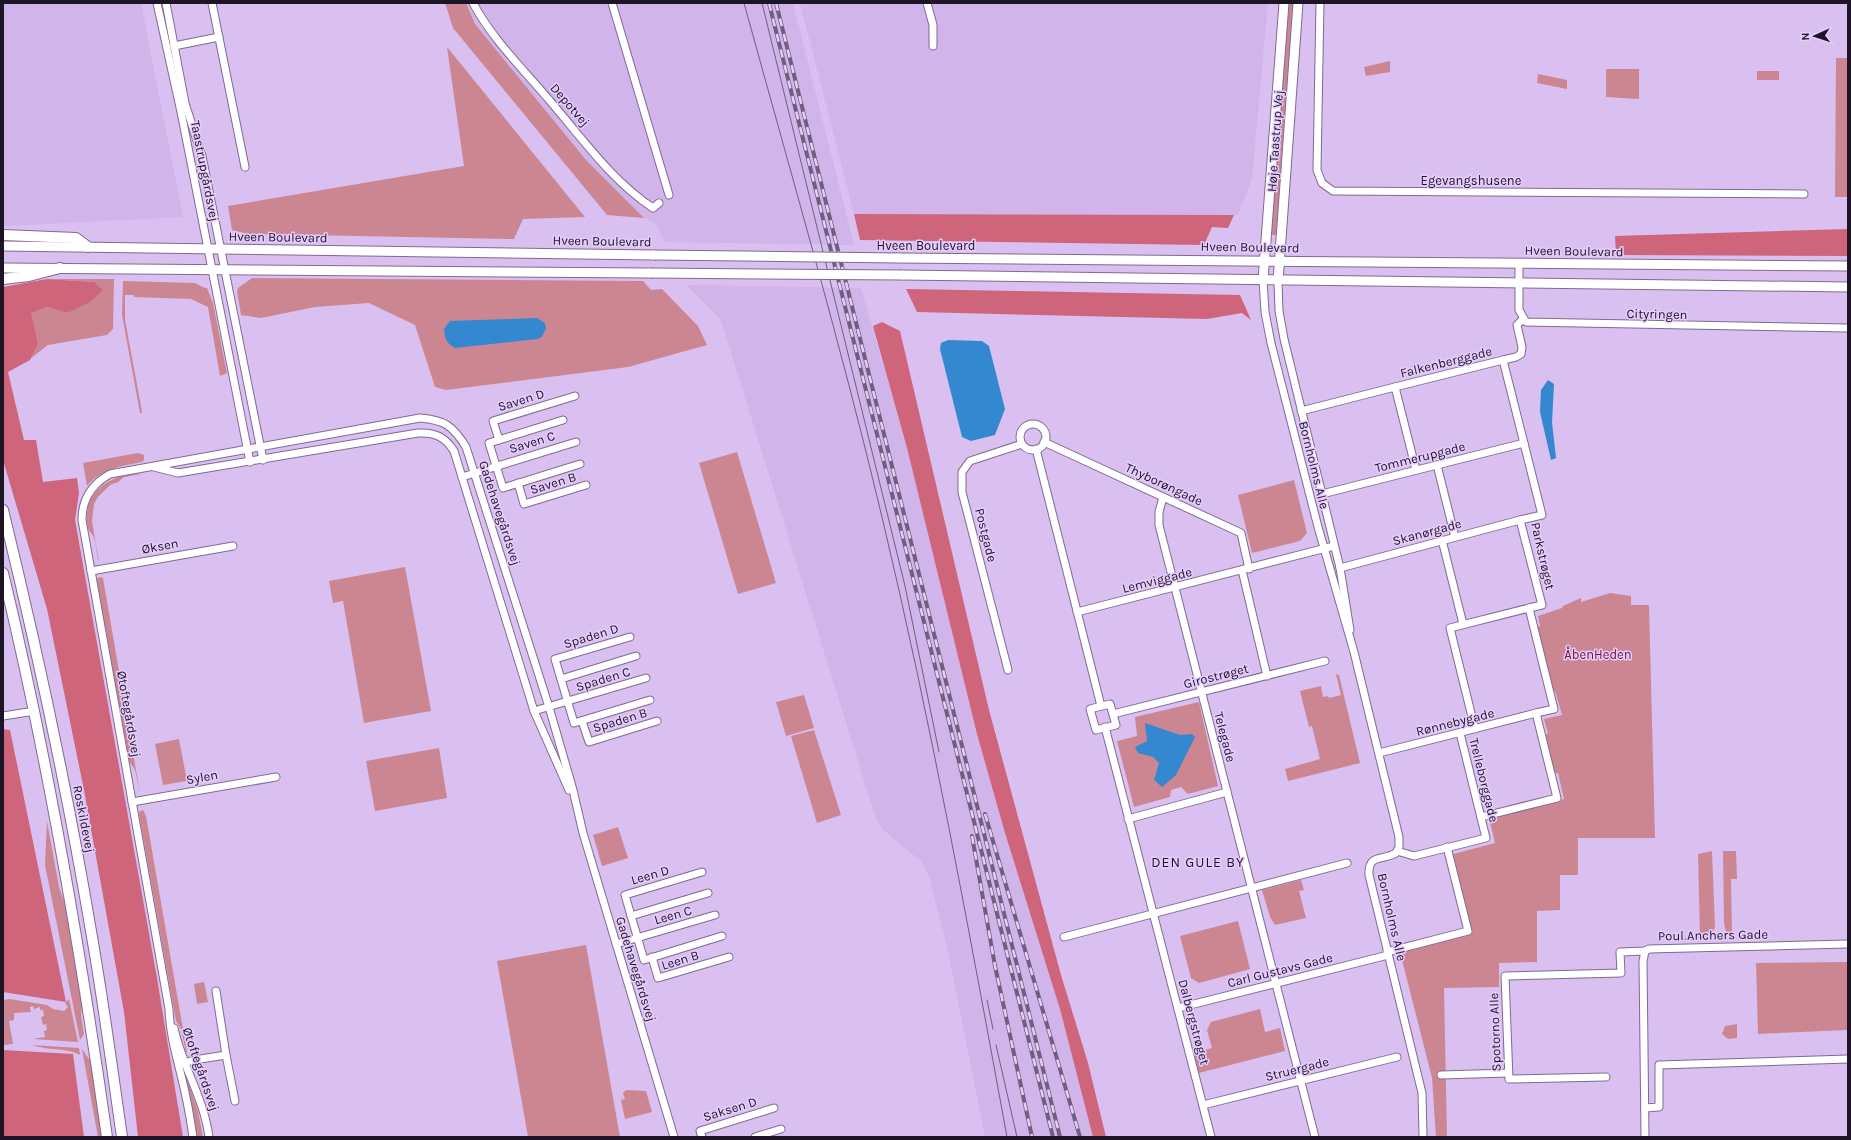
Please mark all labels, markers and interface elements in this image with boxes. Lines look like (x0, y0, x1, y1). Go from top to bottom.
north arrow (1795, 16, 1835, 56)
text: N (1799, 32, 1812, 41)
street label: Depotvej (547, 80, 593, 130)
street label: Høje Taastrup Vej (1264, 90, 1286, 192)
street label: Taastrupgårdsvej (188, 119, 222, 223)
street label: Egevangshusene (1421, 173, 1522, 188)
street label: Hveen Boulevard (228, 229, 328, 245)
street label: Hveen Boulevard (552, 233, 652, 249)
street label: Hveen Boulevard (877, 238, 975, 253)
street label: Hveen Boulevard (1200, 239, 1300, 255)
street label: Hveen Boulevard (1524, 243, 1624, 259)
street label: Cityringen (1626, 306, 1688, 322)
street label: Falkenberggade (1398, 343, 1494, 381)
street label: Saven D (496, 386, 546, 414)
street label: Bornholms Alle (1296, 420, 1332, 511)
street label: Saven C (507, 428, 557, 456)
street label: Tommerupgade (1373, 438, 1467, 475)
street label: Gadehavegårdsvej (476, 459, 524, 567)
street label: Thyborøngade (1123, 460, 1205, 509)
street label: Saven B (528, 469, 578, 497)
street label: Postgade (972, 507, 1000, 564)
street label: Skanørgade (1391, 516, 1463, 548)
street label: Parkstrøget (1528, 521, 1558, 591)
street label: Øksen (140, 535, 180, 557)
street label: Lemviggade (1120, 564, 1194, 596)
street label: Spaden D (562, 621, 620, 651)
park label: ÅbenHeden (1564, 646, 1632, 662)
street label: Girostrøget (1182, 661, 1250, 691)
street label: Spaden C (574, 664, 632, 694)
street label: Øtoftegårdsvej (114, 670, 144, 758)
street label: Spaden B (591, 705, 649, 735)
street label: Rønnebygade (1414, 705, 1496, 739)
street label: Telegade (1211, 710, 1239, 764)
street label: Trelleborggade (1466, 736, 1502, 824)
street label: Sylen (185, 767, 219, 787)
street label: Roskildevej (70, 784, 98, 854)
district label: DEN GULE BY (1151, 854, 1245, 871)
street label: Leen D (629, 862, 671, 888)
street label: Bornholms Alle (1375, 872, 1409, 963)
street label: Leen C (653, 903, 694, 927)
street label: Gadehavegårdsvej (613, 915, 659, 1023)
street label: Poul Anchers Gade (1658, 927, 1768, 943)
street label: Leen B (659, 947, 701, 973)
street label: Carl Gustavs Gade (1226, 950, 1335, 990)
street label: Dalbergstrøget (1175, 978, 1213, 1067)
street label: Spotorno Alle (1486, 992, 1504, 1072)
street label: Øtoftegårdsvej (180, 1025, 222, 1113)
street label: Struergade (1263, 1054, 1331, 1084)
street label: Saksen D (701, 1094, 759, 1124)

